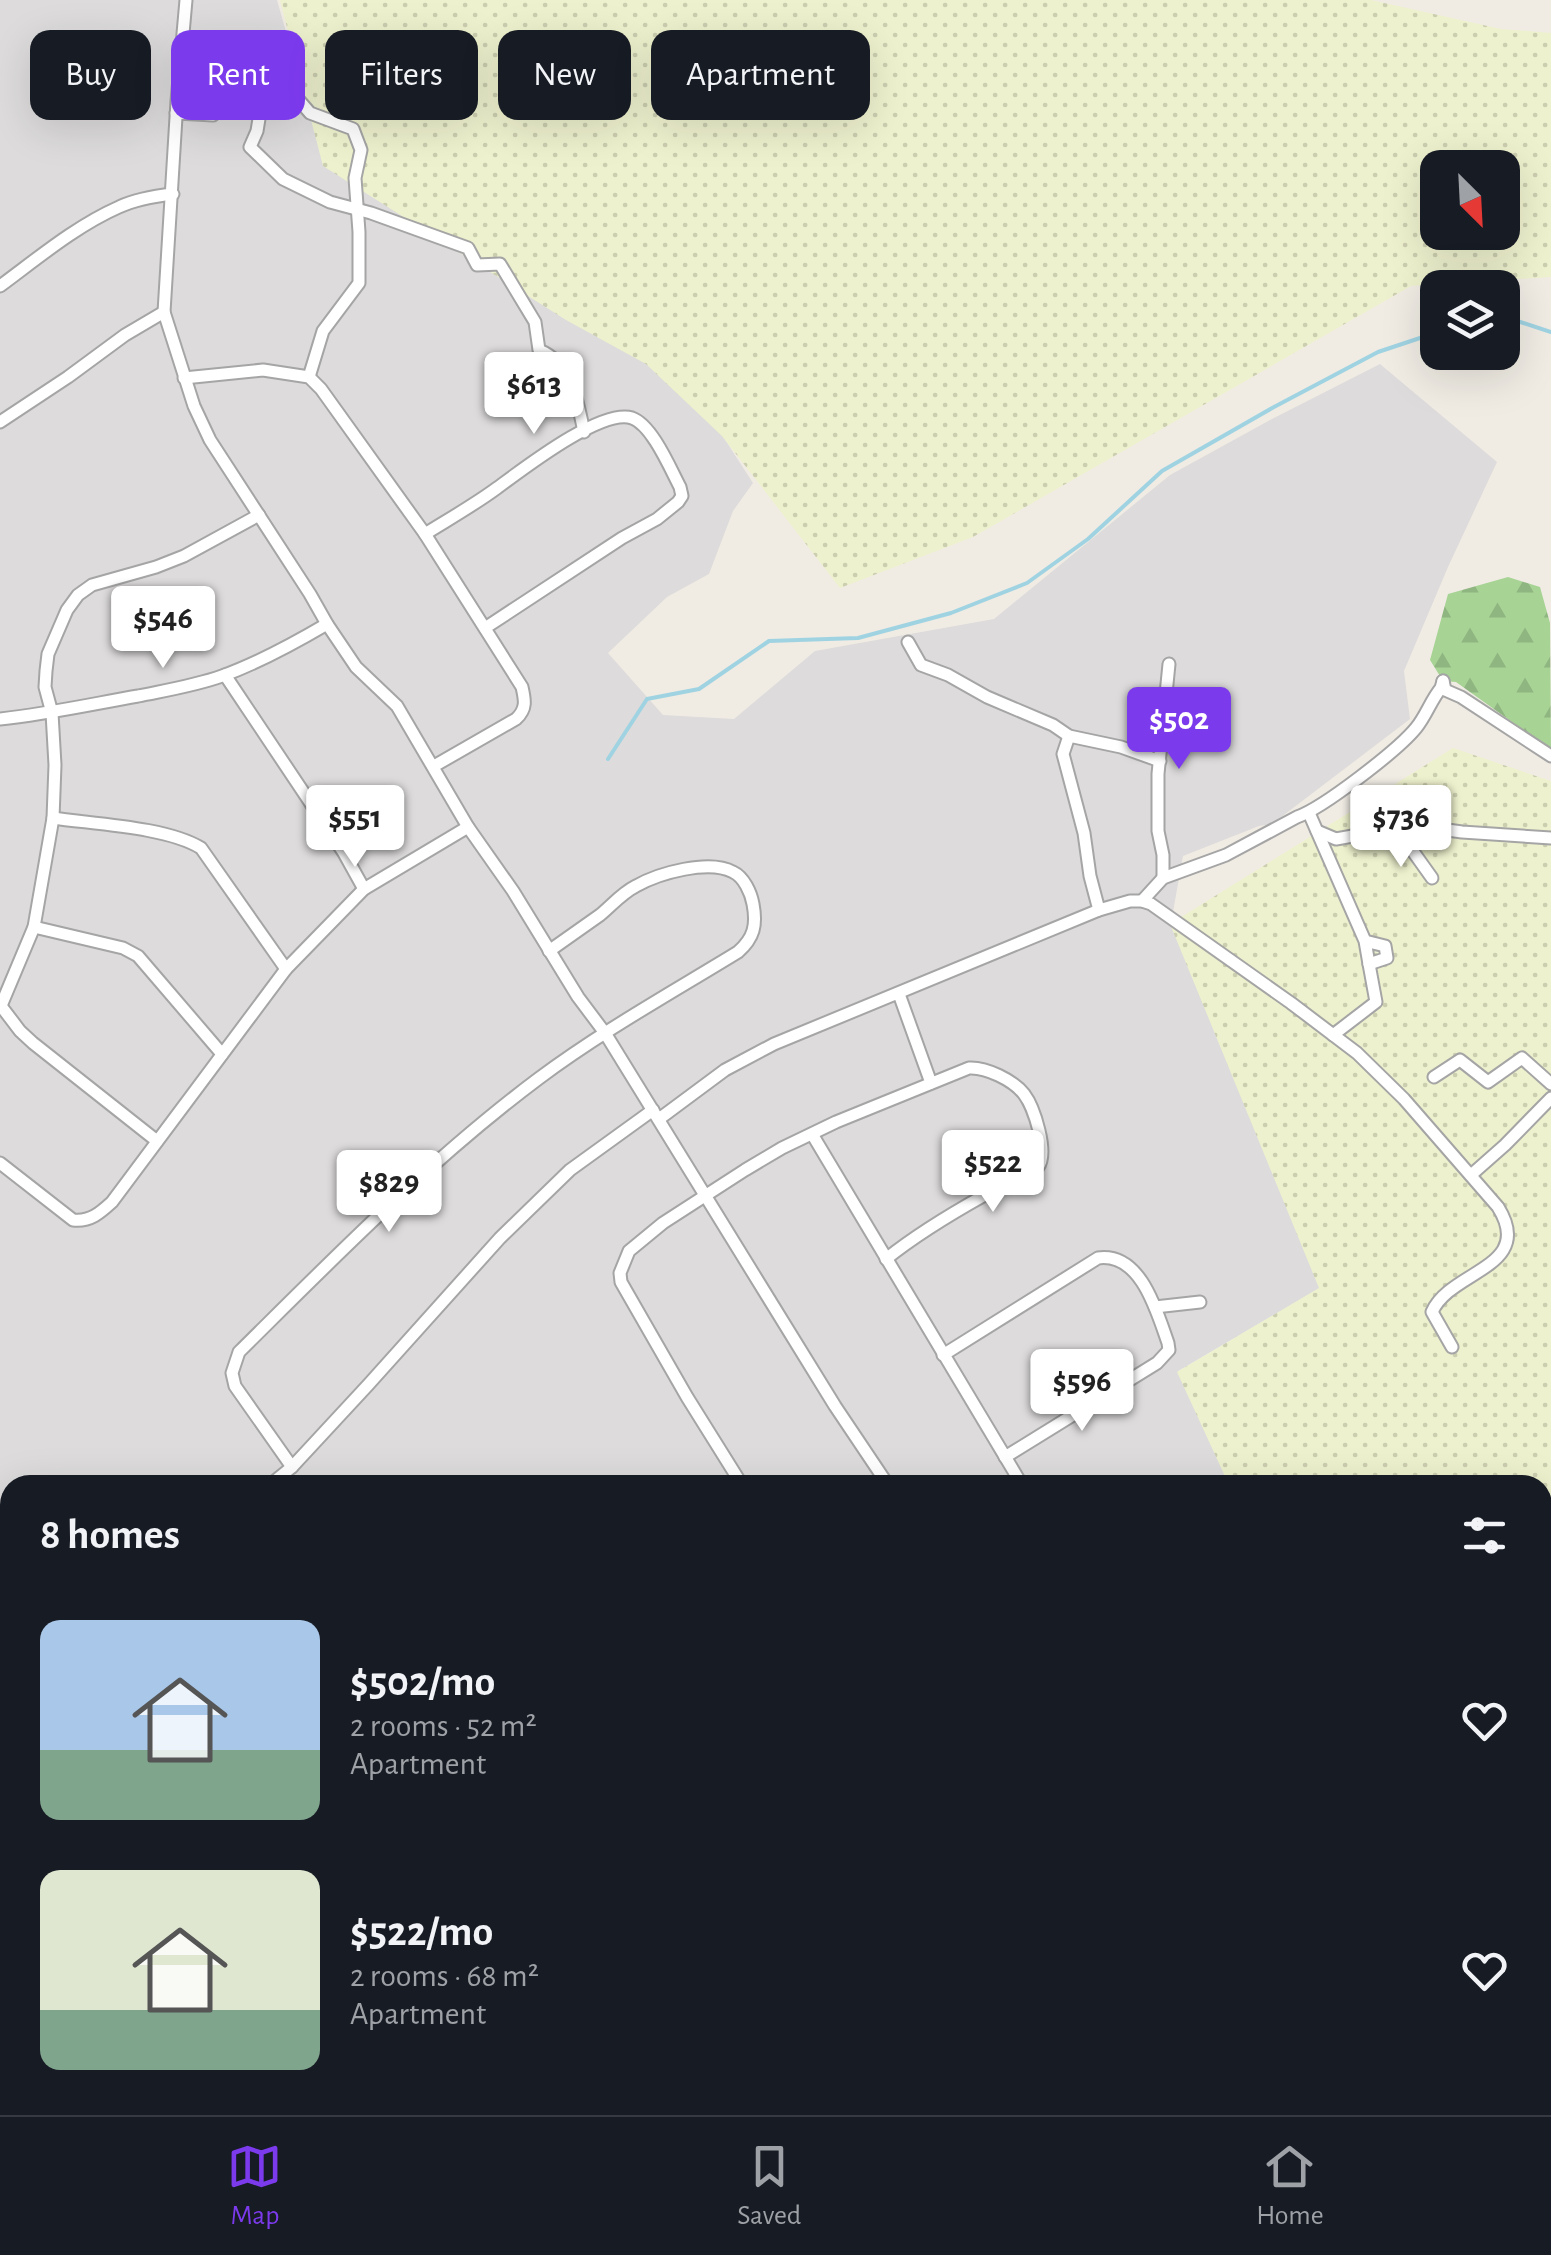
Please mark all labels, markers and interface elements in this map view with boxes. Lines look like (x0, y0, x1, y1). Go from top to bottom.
chip: Buy (30, 30, 151, 120)
chip: Rent (171, 30, 305, 120)
chip: Filters (325, 30, 478, 120)
chip: New (498, 30, 631, 120)
chip: Apartment (651, 30, 870, 120)
north arrow (1420, 150, 1520, 250)
map controls (1420, 150, 1520, 370)
button: layers (1420, 270, 1520, 370)
pin: $613 (475, 352, 593, 437)
text: $613 (506, 368, 562, 400)
pin: $546 (104, 586, 222, 671)
text: $546 (133, 602, 193, 634)
pin: $502 (1120, 687, 1238, 772)
text: $502 (1149, 703, 1209, 735)
pin: $551 (296, 785, 414, 870)
pin: $736 (1342, 785, 1460, 870)
text: $551 (328, 801, 382, 833)
text: $736 (1372, 801, 1430, 833)
pin: $522 (934, 1130, 1052, 1215)
text: $522 (964, 1146, 1022, 1178)
pin: $829 (330, 1150, 448, 1235)
text: $829 (359, 1166, 419, 1198)
pin: $596 (1023, 1349, 1141, 1434)
text: $596 (1052, 1365, 1112, 1397)
icon: filters (1457, 1508, 1512, 1563)
text: 8 homes (40, 1514, 180, 1556)
icon: home (120, 1660, 240, 1780)
text: $502/mo (350, 1661, 495, 1703)
icon: heart (1457, 1693, 1512, 1748)
text: 2 rooms · 52 m² (350, 1710, 537, 1742)
text: Apartment (350, 1748, 486, 1780)
icon: home (120, 1910, 240, 2030)
text: $522/mo (350, 1911, 493, 1953)
icon: heart (1457, 1943, 1512, 1998)
text: 2 rooms · 68 m² (350, 1960, 539, 1992)
text: Apartment (350, 1998, 486, 2030)
tab: Map (227, 2139, 282, 2233)
tab: Saved (737, 2139, 801, 2233)
tab: Home (1256, 2139, 1324, 2233)

